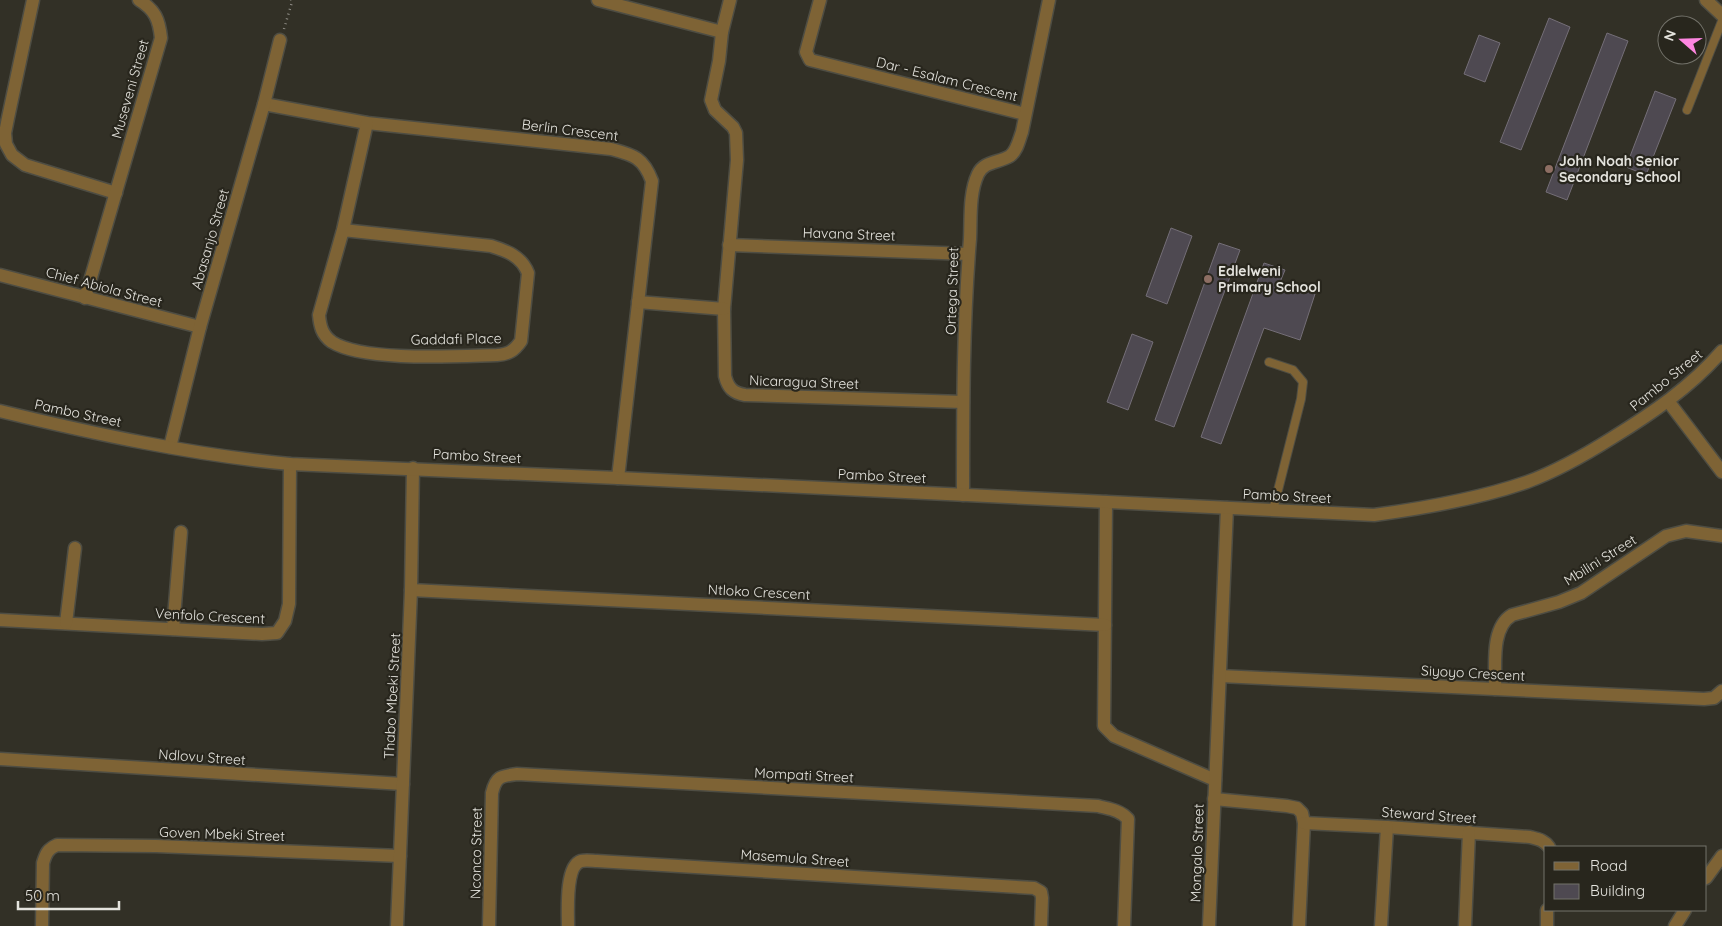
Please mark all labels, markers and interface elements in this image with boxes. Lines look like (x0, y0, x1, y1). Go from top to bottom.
north arrow (1657, 15, 1707, 65)
text: N (1660, 28, 1680, 43)
street label: Museveni Street (107, 37, 153, 141)
street label: Dar - Esalam Crescent (874, 53, 1020, 105)
street label: Berlin Crescent (521, 115, 620, 145)
place label: John Noah Senior Secondary School (1559, 152, 1681, 186)
marker: John Noah Senior Secondary School (1543, 163, 1555, 175)
street label: Abasanjo Street (187, 186, 233, 291)
street label: Havana Street (802, 223, 896, 245)
street label: Ortega Street (941, 247, 963, 335)
place label: Edlelweni Primary School (1218, 262, 1321, 296)
street label: Chief Abiola Street (44, 263, 164, 311)
marker: Edlelweni Primary School (1202, 273, 1214, 285)
street label: Gaddafi Place (410, 329, 502, 349)
street label: Pambo Street (1626, 345, 1706, 415)
street label: Nicaragua Street (749, 371, 859, 393)
street label: Pambo Street (33, 395, 123, 431)
street label: Pambo Street (432, 445, 522, 467)
street label: Pambo Street (837, 465, 927, 487)
street label: Pambo Street (1242, 485, 1332, 507)
street label: Mbilini Street (1560, 530, 1640, 589)
street label: Ntloko Crescent (707, 580, 811, 604)
street label: Venfolo Crescent (155, 604, 266, 628)
street label: Thabo Mbeki Street (380, 632, 404, 759)
street label: Siyoyo Crescent (1421, 661, 1526, 685)
street label: Ndlovu Street (158, 745, 247, 769)
street label: Mompati Street (754, 763, 854, 787)
street label: Mongalo Street (1186, 803, 1208, 903)
street label: Steward Street (1381, 803, 1477, 827)
street label: Nconco Street (466, 807, 486, 899)
street label: Goven Mbeki Street (159, 823, 285, 845)
street label: Masemula Street (740, 845, 850, 871)
legend (1544, 846, 1707, 911)
text: Road (1590, 856, 1627, 875)
scale bar (18, 878, 119, 910)
text: Building (1590, 881, 1645, 900)
text: 50 m (25, 886, 60, 905)

